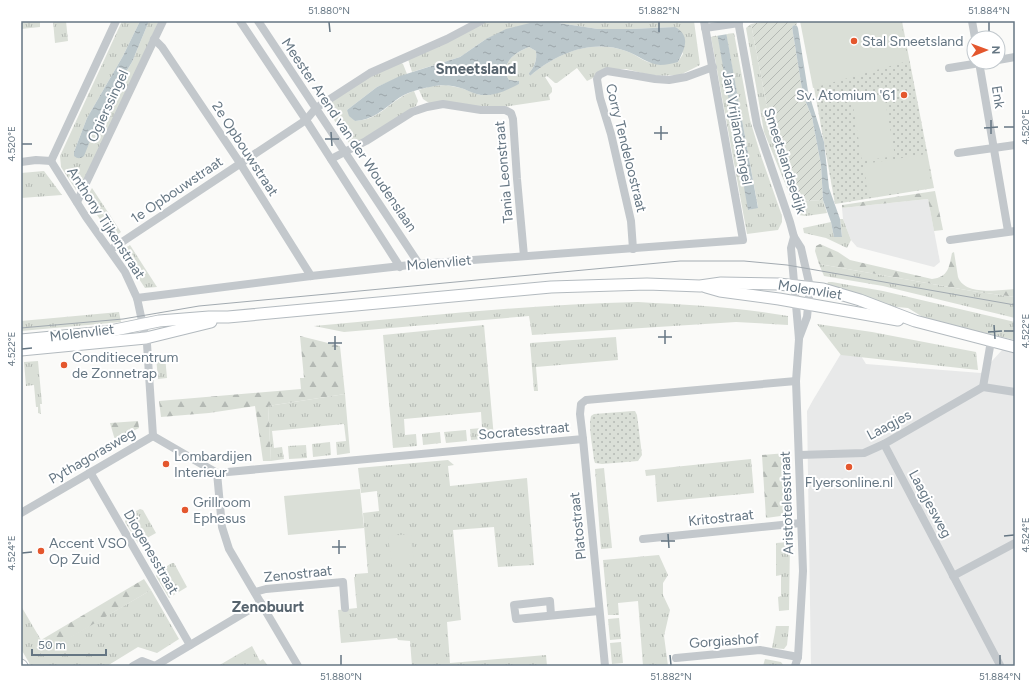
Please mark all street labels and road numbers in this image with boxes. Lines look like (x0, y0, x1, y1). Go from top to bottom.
street label: Meester Arend van der Woudenslaan (278, 35, 420, 235)
street label: Ogierssingel (84, 67, 132, 145)
street label: Jan Vrijlandtsingel (719, 70, 755, 186)
street label: Corry Tendeloostraat (602, 82, 650, 214)
street label: Enk (988, 84, 1008, 110)
street label: 2e Opbouwstraat (208, 99, 282, 199)
street label: Smeetslandsedijk (760, 106, 810, 216)
street label: Tania Leonstraat (491, 120, 517, 224)
street label: 1e Opbouwstraat (128, 153, 226, 227)
street label: Anthony Tijkenstraat (63, 164, 149, 282)
street label: Molenvliet (406, 252, 472, 274)
street label: Molenvliet (777, 277, 843, 303)
street label: Molenvliet (49, 321, 115, 345)
street label: Laagjes (864, 406, 914, 444)
street label: Socratesstraat (478, 419, 570, 443)
street label: Pythagorasweg (46, 424, 138, 488)
street label: Aristotelesstraat (777, 451, 797, 555)
street label: Laagjesweg (905, 467, 955, 541)
street label: Platostraat (566, 491, 590, 561)
street label: Kritostraat (687, 506, 755, 530)
street label: Diogenesstraat (120, 507, 182, 597)
street label: Zenostraat (263, 562, 333, 586)
street label: Gorgiashof (689, 630, 760, 652)

